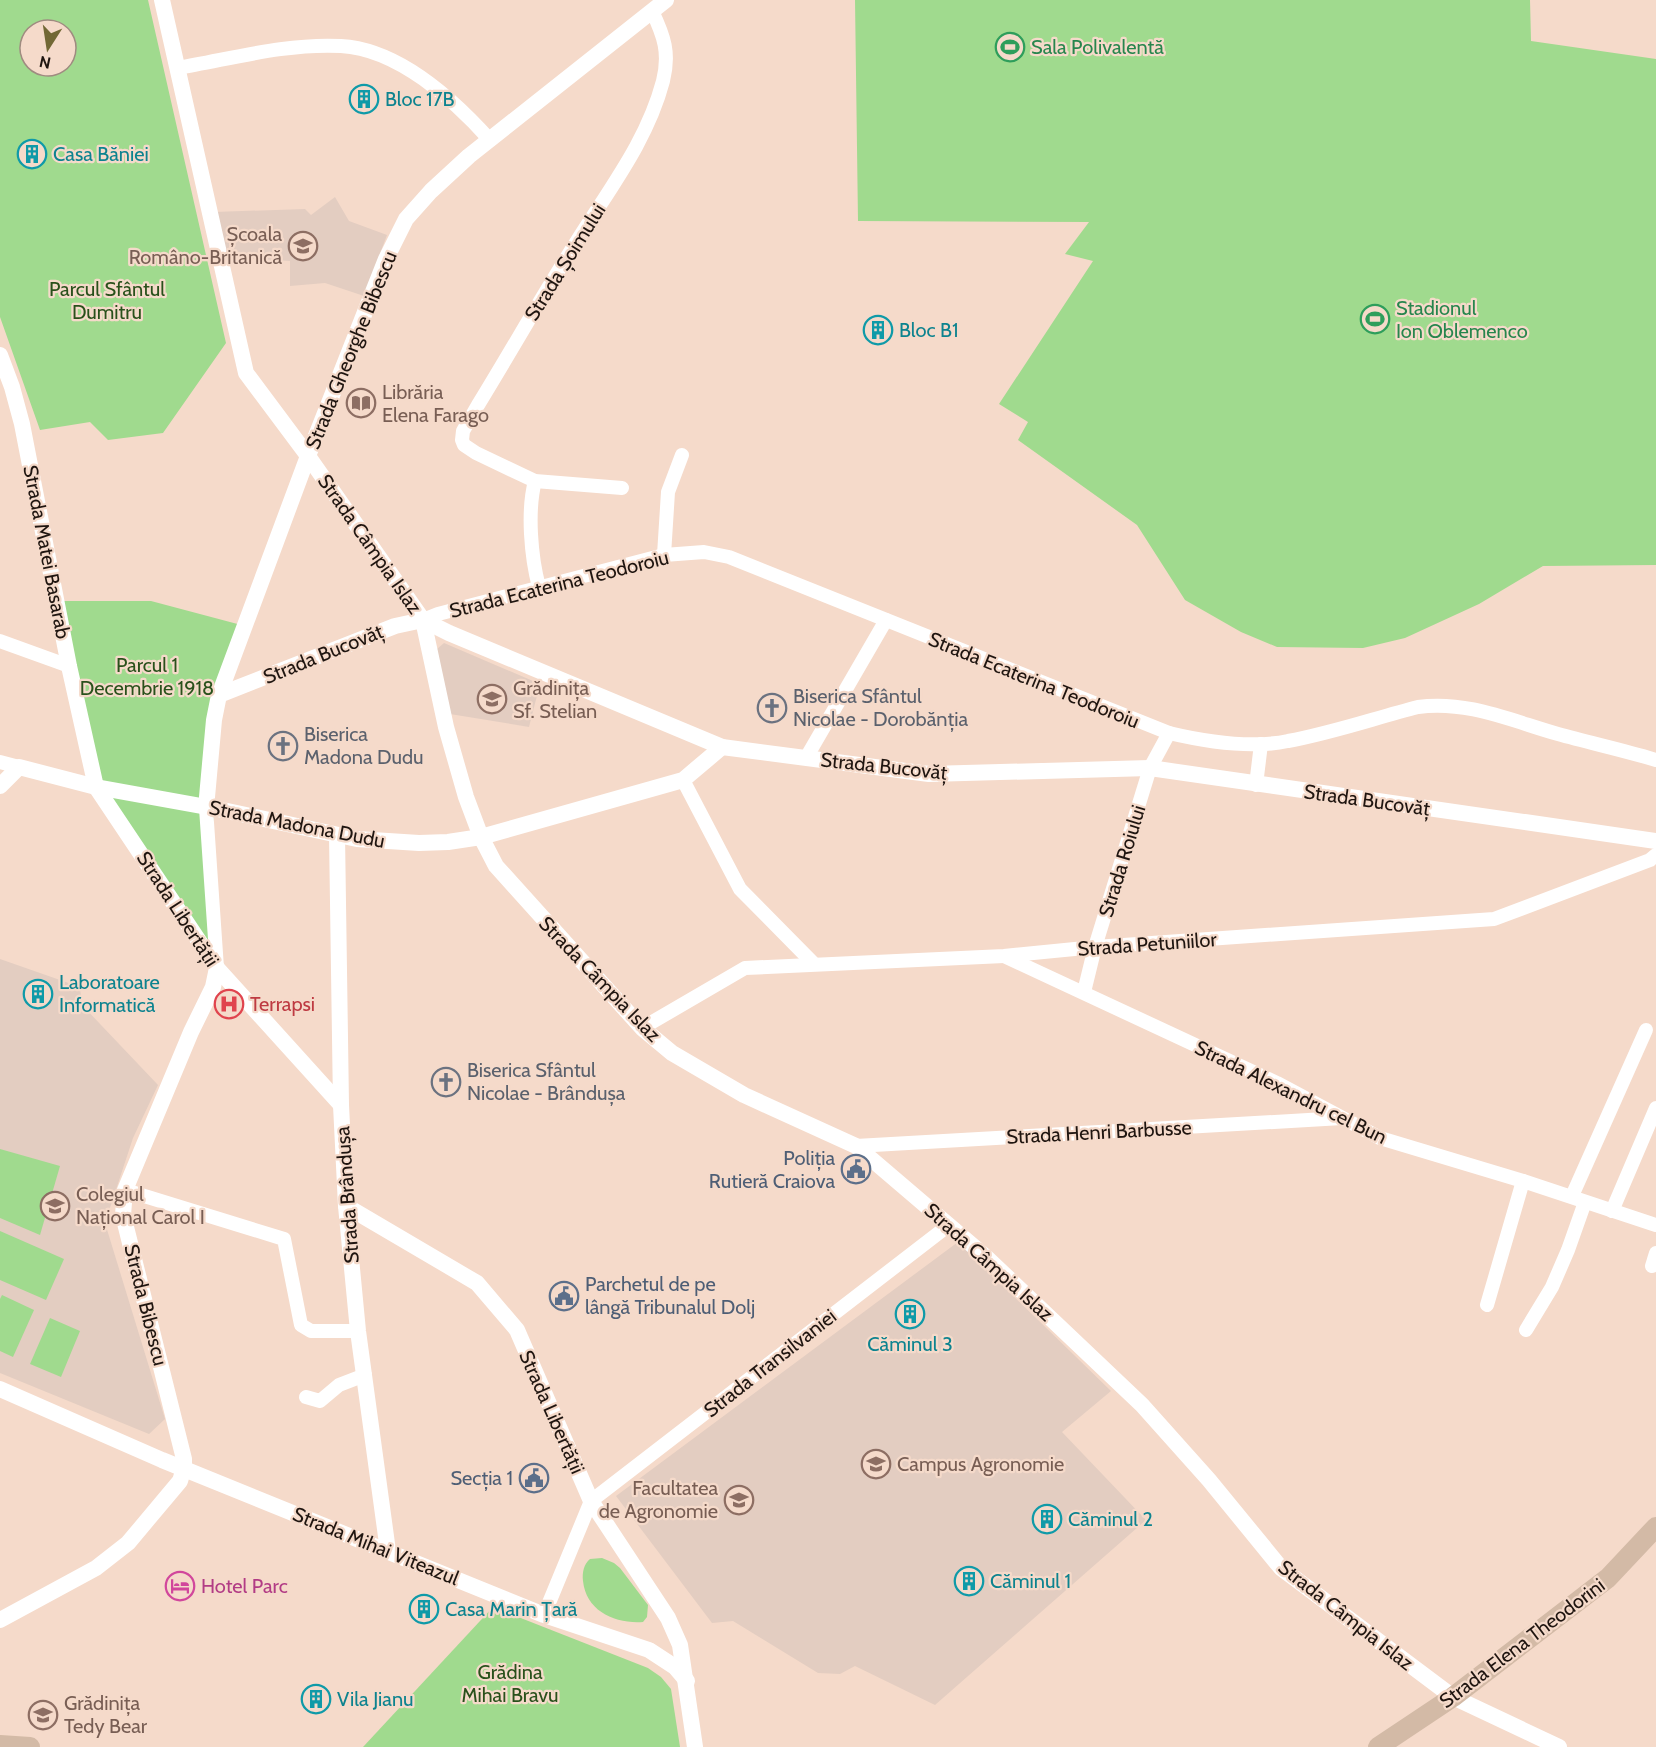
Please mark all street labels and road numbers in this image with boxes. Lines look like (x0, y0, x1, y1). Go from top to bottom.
street label: Strada Șoimului (519, 199, 611, 325)
street label: Strada Gheorghe Bibescu (300, 247, 402, 453)
street label: Strada Matei Basarab (18, 463, 76, 641)
street label: Strada Câmpia Islaz (313, 470, 427, 618)
street label: Strada Ecaterina Teodoroiu (447, 545, 671, 623)
street label: Strada Bucovăț (260, 619, 387, 690)
street label: Strada Ecaterina Teodoroiu (925, 627, 1143, 733)
street label: Strada Bucovăț (819, 747, 949, 786)
street label: Strada Bucovăț (1302, 779, 1432, 822)
street label: Strada Madona Dudu (207, 795, 387, 853)
street label: Strada Roiului (1094, 802, 1150, 920)
street label: Strada Libertății (131, 847, 224, 972)
street label: Strada Câmpia Islaz (534, 911, 666, 1047)
street label: Strada Petuniilor (1077, 927, 1218, 961)
street label: Strada Alexandru cel Bun (1191, 1035, 1391, 1149)
street label: Strada Henri Barbusse (1006, 1115, 1192, 1149)
street label: Strada Brândușa (330, 1125, 365, 1264)
street label: Strada Câmpia Islaz (920, 1198, 1058, 1326)
street label: Strada Bibescu (119, 1242, 173, 1368)
street label: Strada Transilvaniei (699, 1304, 841, 1422)
street label: Strada Libertății (513, 1347, 590, 1478)
street label: Strada Mihai Viteazul (289, 1502, 463, 1590)
street label: Strada Câmpia Islaz (1274, 1555, 1418, 1675)
street label: Strada Elena Theodorini (1435, 1573, 1609, 1713)

